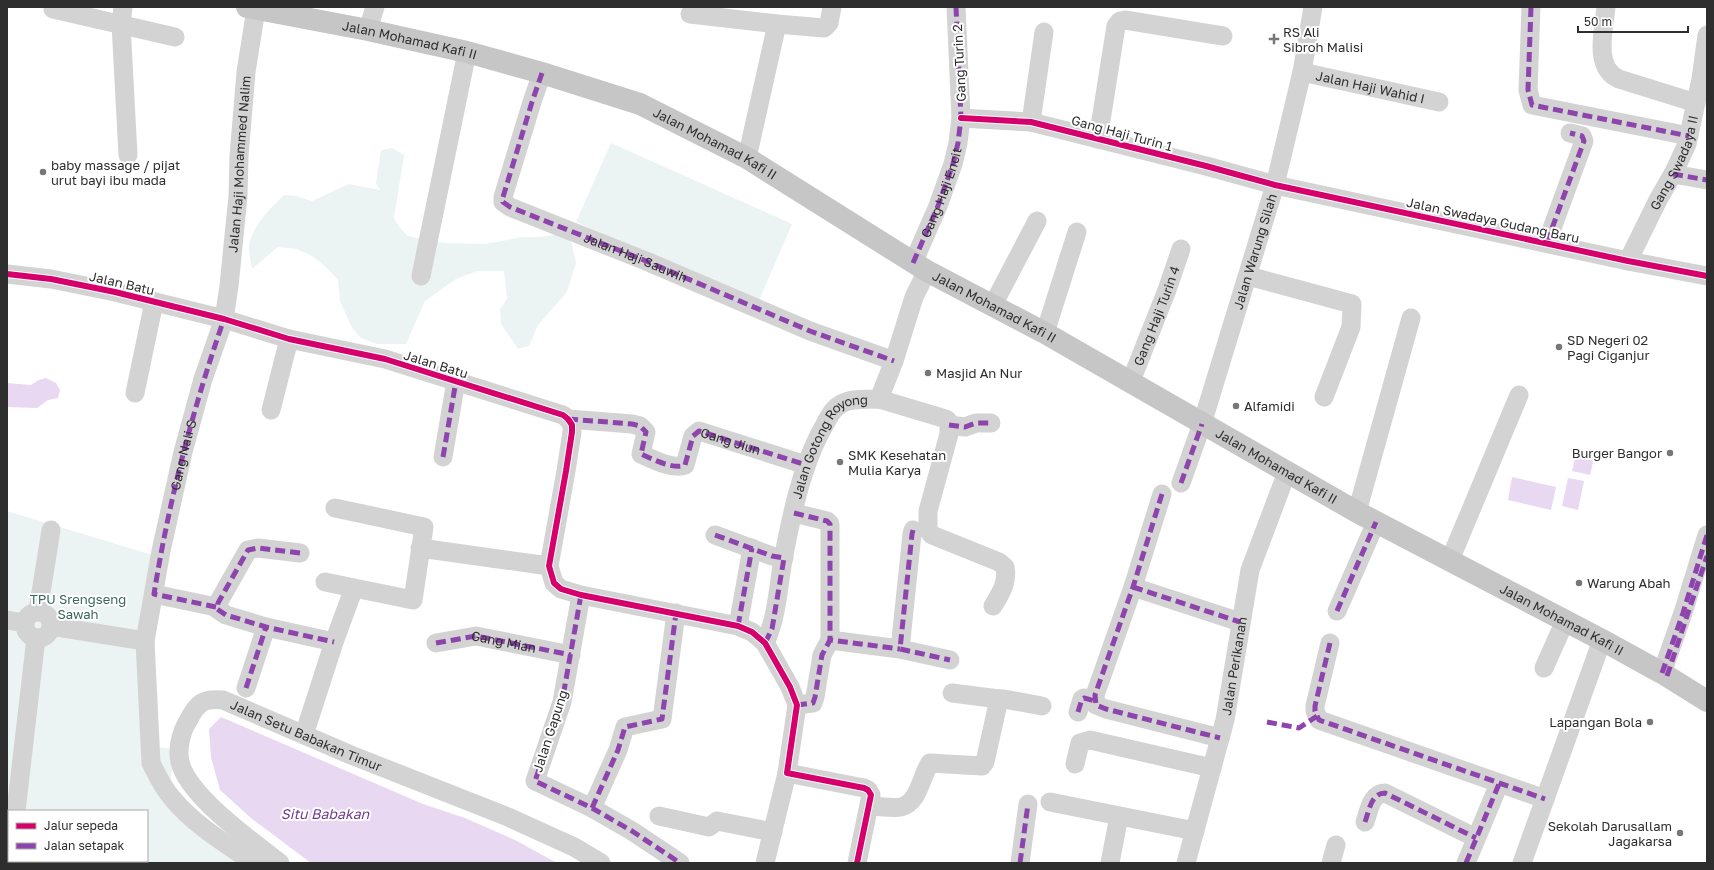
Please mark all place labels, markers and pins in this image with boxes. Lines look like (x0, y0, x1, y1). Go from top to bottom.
place label: RS Ali Sibroh Malisi (1283, 24, 1363, 55)
marker: RS Ali Sibroh Malisi (1268, 33, 1280, 45)
place label: baby massage / pijat urut bayi ibu mada (51, 157, 180, 188)
marker: baby massage / pijat urut bayi ibu mada (38, 167, 48, 177)
place label: SD Negeri 02 Pagi Ciganjur (1567, 332, 1650, 363)
marker: SD Negeri 02 Pagi Ciganjur (1554, 342, 1564, 352)
place label: Masjid An Nur (936, 365, 1022, 381)
marker: Masjid An Nur (923, 368, 933, 378)
place label: Alfamidi (1244, 398, 1295, 414)
marker: Alfamidi (1231, 401, 1241, 411)
place label: Burger Bangor (1572, 445, 1662, 461)
place label: SMK Kesehatan Mulia Karya (848, 447, 946, 478)
marker: Burger Bangor (1665, 448, 1675, 458)
marker: SMK Kesehatan Mulia Karya (835, 457, 845, 467)
place label: Warung Abah (1587, 575, 1671, 591)
marker: Warung Abah (1574, 578, 1584, 588)
place label: Lapangan Bola (1549, 714, 1642, 730)
marker: Lapangan Bola (1645, 717, 1655, 727)
place label: Sekolah Darusallam Jagakarsa (1548, 818, 1672, 849)
marker: Sekolah Darusallam Jagakarsa (1675, 828, 1685, 838)

